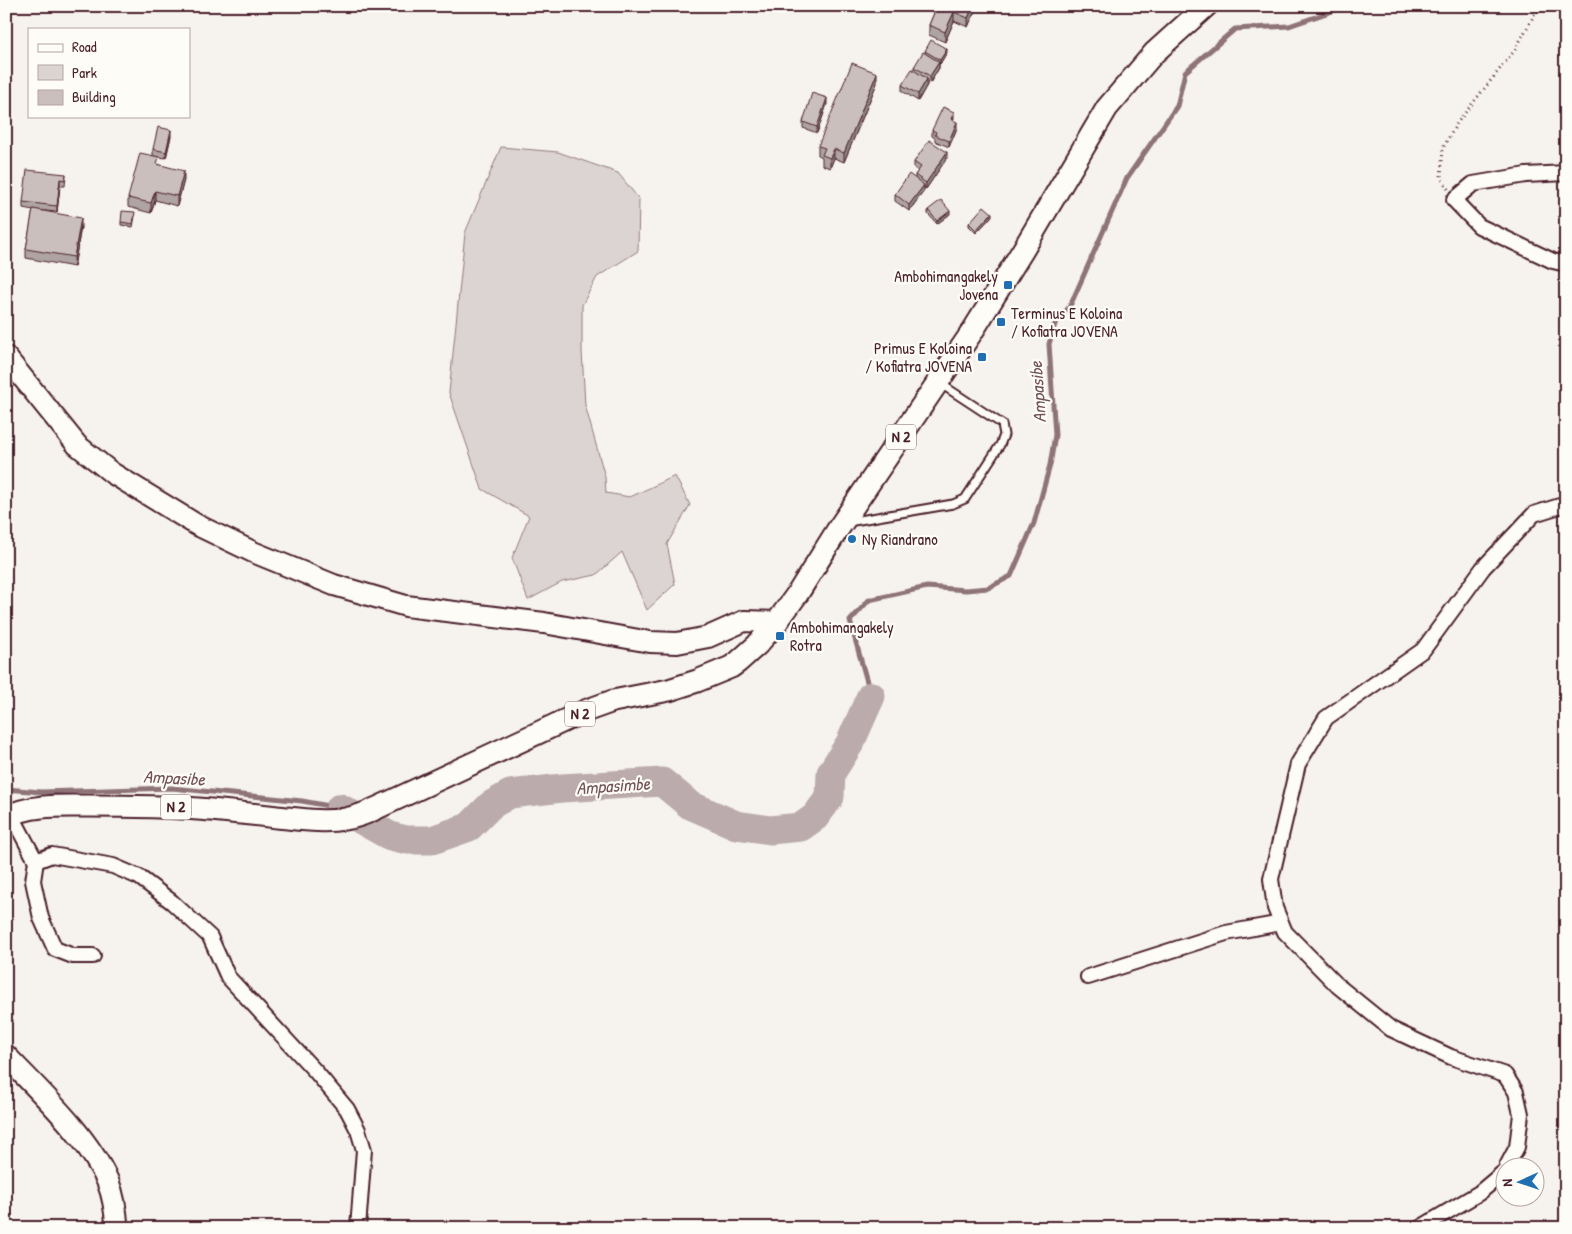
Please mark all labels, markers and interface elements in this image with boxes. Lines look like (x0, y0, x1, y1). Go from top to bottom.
legend (28, 28, 190, 118)
text: Road (72, 36, 97, 57)
text: Park (72, 62, 97, 83)
text: Building (72, 86, 116, 107)
place label: Ambohimangakely Jovena (894, 265, 998, 305)
marker: Ambohimangakely Jovena (1002, 279, 1014, 291)
place label: Terminus E Koloina / Kofiatra JOVENA (1011, 302, 1122, 342)
marker: Terminus E Koloina / Kofiatra JOVENA (995, 316, 1007, 328)
place label: Primus E Koloina / Kofiatra JOVENA (865, 337, 972, 377)
marker: Primus E Koloina / Kofiatra JOVENA (976, 351, 988, 363)
water label: Ampasibe (1023, 360, 1052, 423)
road number: N 2 (886, 424, 916, 450)
place label: Ny Riandrano (862, 528, 938, 550)
marker: Ny Riandrano (846, 533, 858, 545)
place label: Ambohimangakely Rotra (790, 616, 894, 656)
marker: Ambohimangakely Rotra (774, 630, 786, 642)
road number: N 2 (565, 702, 595, 726)
water label: Ampasibe (143, 763, 206, 792)
water label: Ampasimbe (575, 770, 651, 801)
road number: N 2 (161, 794, 191, 820)
north arrow (1494, 1156, 1544, 1206)
text: N (1497, 1178, 1516, 1187)

